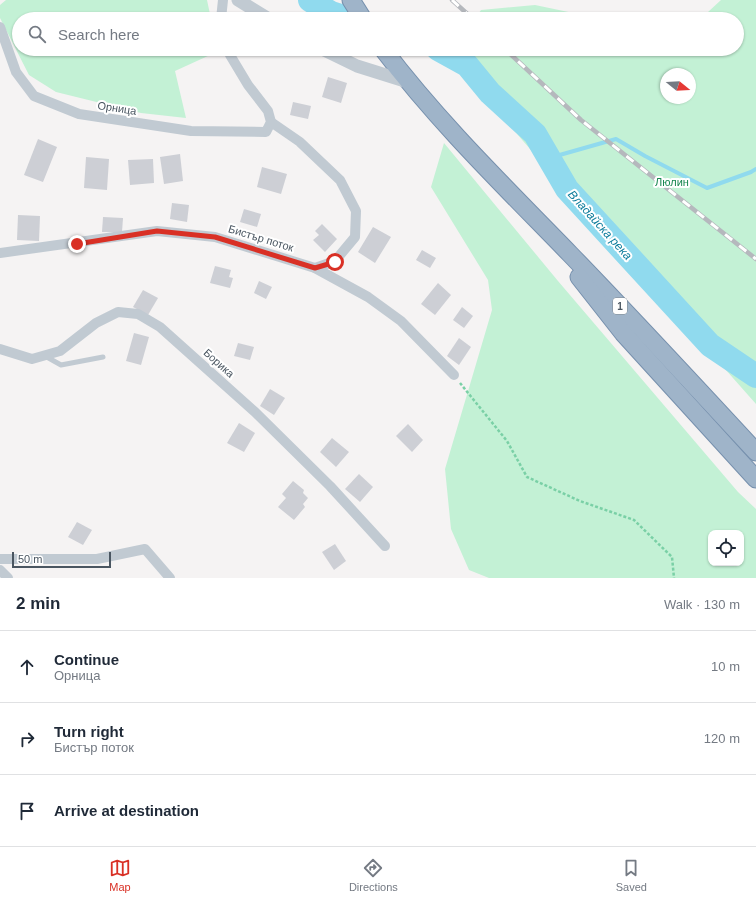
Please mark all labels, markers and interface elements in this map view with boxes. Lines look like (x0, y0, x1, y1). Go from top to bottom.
search box (12, 12, 744, 56)
icon: search (26, 23, 48, 45)
text: Search here (58, 26, 140, 43)
north arrow (660, 68, 696, 104)
street label: Орница (97, 99, 138, 117)
park label: Люлин (655, 176, 689, 188)
water label: Владайска река (565, 187, 635, 263)
street label: Бистър поток (227, 222, 295, 254)
route end (68, 235, 86, 253)
route start (326, 253, 344, 271)
road number: 1 (613, 298, 627, 314)
street label: Борика (201, 346, 237, 380)
map controls (708, 530, 744, 566)
button: locate (708, 530, 744, 566)
scale bar (12, 550, 111, 569)
text: 50 m (18, 553, 42, 565)
text: 2 min (16, 594, 60, 613)
text: Walk · 130 m (664, 597, 740, 612)
text: Continue (54, 651, 119, 668)
icon: ahead (16, 656, 38, 678)
text: 10 m (711, 659, 740, 674)
text: Орница (54, 668, 100, 683)
text: Turn right (54, 723, 124, 740)
icon: right (16, 728, 38, 750)
text: 120 m (704, 731, 740, 746)
text: Бистър поток (54, 740, 134, 755)
icon: arrive (16, 800, 38, 822)
text: Arrive at destination (54, 802, 199, 819)
tab: Map (109, 857, 131, 893)
tab: Directions (349, 857, 398, 893)
tab: Saved (616, 857, 647, 893)

